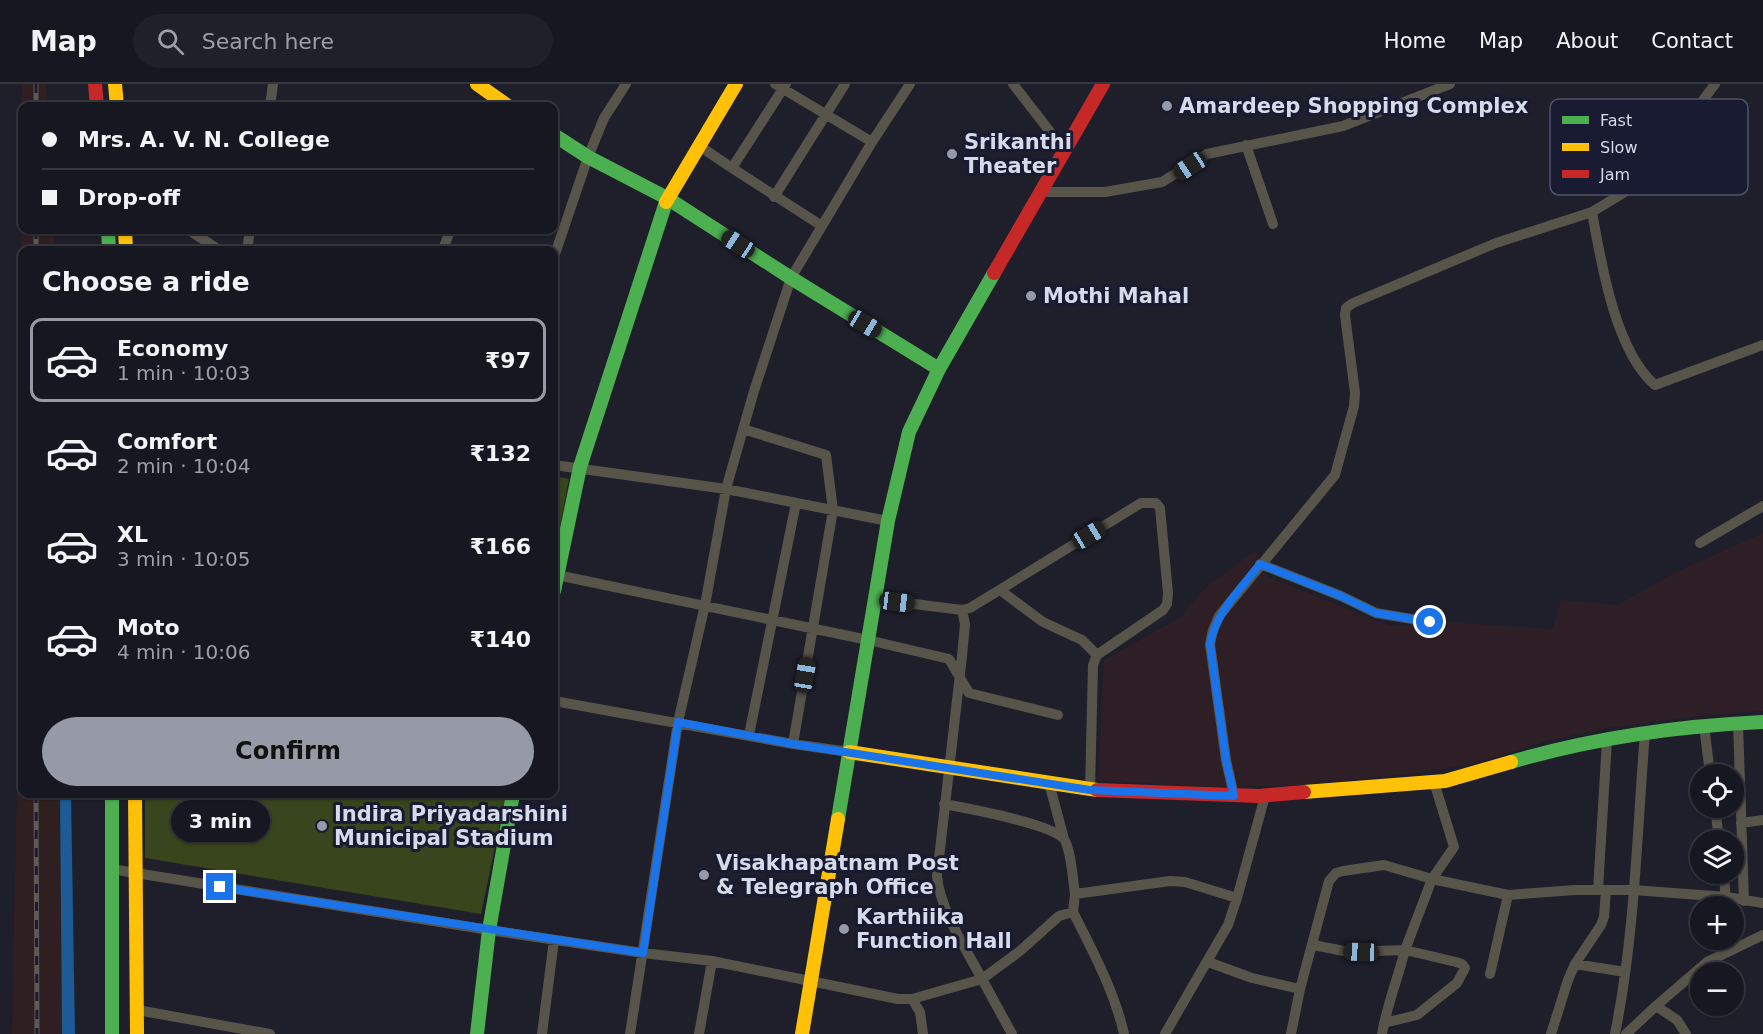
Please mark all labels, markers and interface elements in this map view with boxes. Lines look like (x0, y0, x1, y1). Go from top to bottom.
search box (133, 14, 553, 68)
text: Map (30, 25, 97, 58)
icon: search (154, 25, 187, 58)
text: Search here (202, 29, 334, 54)
text: Home (1384, 29, 1446, 53)
text: Map (1479, 29, 1523, 53)
text: About (1556, 29, 1618, 53)
text: Contact (1651, 29, 1733, 53)
place label: Amardeep Shopping Complex (1179, 94, 1529, 118)
marker: Amardeep Shopping Complex (1160, 99, 1174, 113)
legend (1550, 99, 1748, 195)
text: Fast (1600, 111, 1632, 130)
text: Mrs. A. V. N. College (78, 127, 330, 152)
place label: Srikanthi Theater (964, 130, 1072, 178)
text: Slow (1600, 138, 1637, 157)
marker: Srikanthi Theater (945, 147, 959, 161)
car (1170, 149, 1210, 183)
text: Jam (1599, 165, 1630, 184)
text: Drop-off (78, 185, 180, 210)
car (718, 227, 758, 261)
text: Choose a ride (42, 266, 250, 297)
place label: Mothi Mahal (1043, 284, 1189, 308)
marker: Mothi Mahal (1024, 289, 1038, 303)
car (845, 307, 885, 341)
icon: car (45, 333, 99, 387)
text: Economy (117, 336, 228, 361)
text: ₹97 (485, 348, 531, 373)
text: 1 min · 10:03 (117, 361, 251, 385)
icon: car (45, 426, 99, 480)
text: Comfort (117, 429, 217, 454)
text: ₹132 (470, 441, 531, 466)
text: 2 min · 10:04 (117, 454, 251, 478)
car (1069, 518, 1109, 552)
icon: car (45, 519, 99, 573)
text: XL (117, 522, 148, 547)
text: ₹166 (470, 534, 531, 559)
text: 3 min · 10:05 (117, 547, 251, 571)
car (878, 591, 916, 613)
route start (1416, 608, 1443, 635)
icon: car (45, 612, 99, 666)
text: Moto (117, 615, 180, 640)
text: ₹140 (470, 627, 531, 652)
text: 4 min · 10:06 (117, 640, 251, 664)
car (793, 656, 817, 694)
button: Confirm (42, 717, 534, 786)
map controls (1690, 764, 1744, 1016)
button: locate (1690, 764, 1744, 818)
callout: 3 min (170, 800, 270, 842)
place label: Indira Priyadarshini Municipal Stadium (334, 802, 568, 850)
text: 3 min (189, 809, 252, 833)
marker: Indira Priyadarshini Municipal Stadium (315, 819, 329, 833)
button: layers (1690, 830, 1744, 884)
place label: Visakhapatnam Post & Telegraph Office (716, 851, 959, 899)
marker: Visakhapatnam Post & Telegraph Office (697, 868, 711, 882)
route end (206, 873, 233, 900)
button: + (1690, 896, 1744, 950)
place label: Karthiika Function Hall (856, 905, 1012, 953)
marker: Karthiika Function Hall (837, 922, 851, 936)
car (1343, 942, 1379, 962)
button: − (1690, 962, 1744, 1016)

